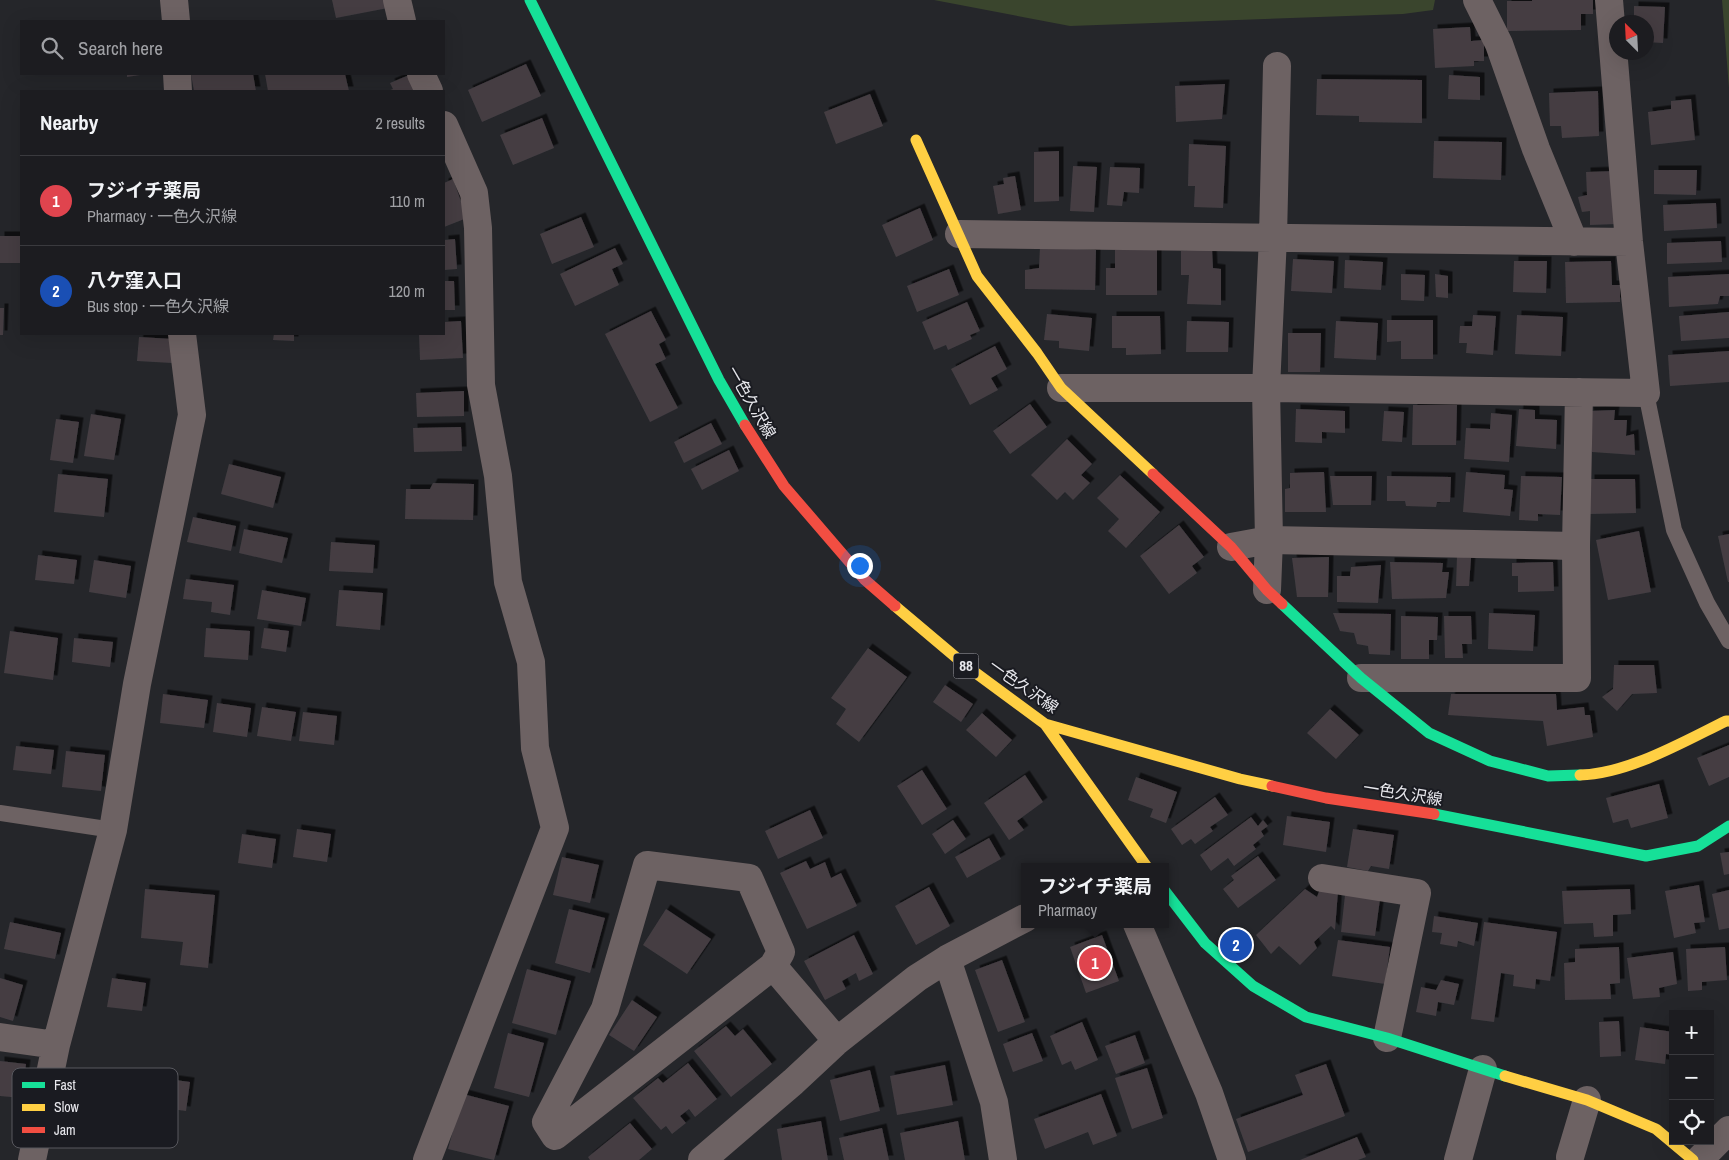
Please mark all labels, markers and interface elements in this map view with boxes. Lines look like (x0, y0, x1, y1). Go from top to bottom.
north arrow (1609, 15, 1654, 60)
search box (20, 20, 445, 75)
icon: search (38, 34, 66, 62)
text: Search here (78, 35, 163, 61)
text: Nearby (40, 108, 98, 137)
text: 2 results (375, 112, 425, 134)
text: フジイチ薬局 (87, 177, 201, 203)
text: 1 (52, 190, 60, 212)
text: 110 m (389, 190, 425, 212)
text: Pharmacy · 一色久沢線 (87, 205, 237, 227)
text: 八ケ窪入口 (87, 267, 182, 293)
text: 2 (52, 280, 60, 302)
text: 120 m (389, 280, 425, 302)
text: Bus stop · 一色久沢線 (87, 295, 229, 317)
street label: 一色久沢線 (722, 362, 782, 442)
your location (847, 553, 873, 579)
road number: 88 (954, 654, 978, 678)
street label: 一色久沢線 (985, 654, 1063, 718)
street label: 一色久沢線 (1362, 776, 1444, 810)
popup (1021, 863, 1169, 928)
text: フジイチ薬局 (1038, 873, 1152, 899)
text: Pharmacy (1038, 899, 1097, 921)
pin: 2 (1220, 926, 1252, 964)
pin: 1 (1079, 944, 1111, 982)
map controls (1669, 1010, 1714, 1145)
button: + (1669, 1010, 1714, 1055)
button: − (1669, 1055, 1714, 1100)
legend (12, 1068, 178, 1148)
text: Fast (54, 1076, 76, 1094)
text: Slow (54, 1098, 80, 1116)
button: locate (1669, 1100, 1714, 1145)
text: Jam (54, 1121, 76, 1139)

